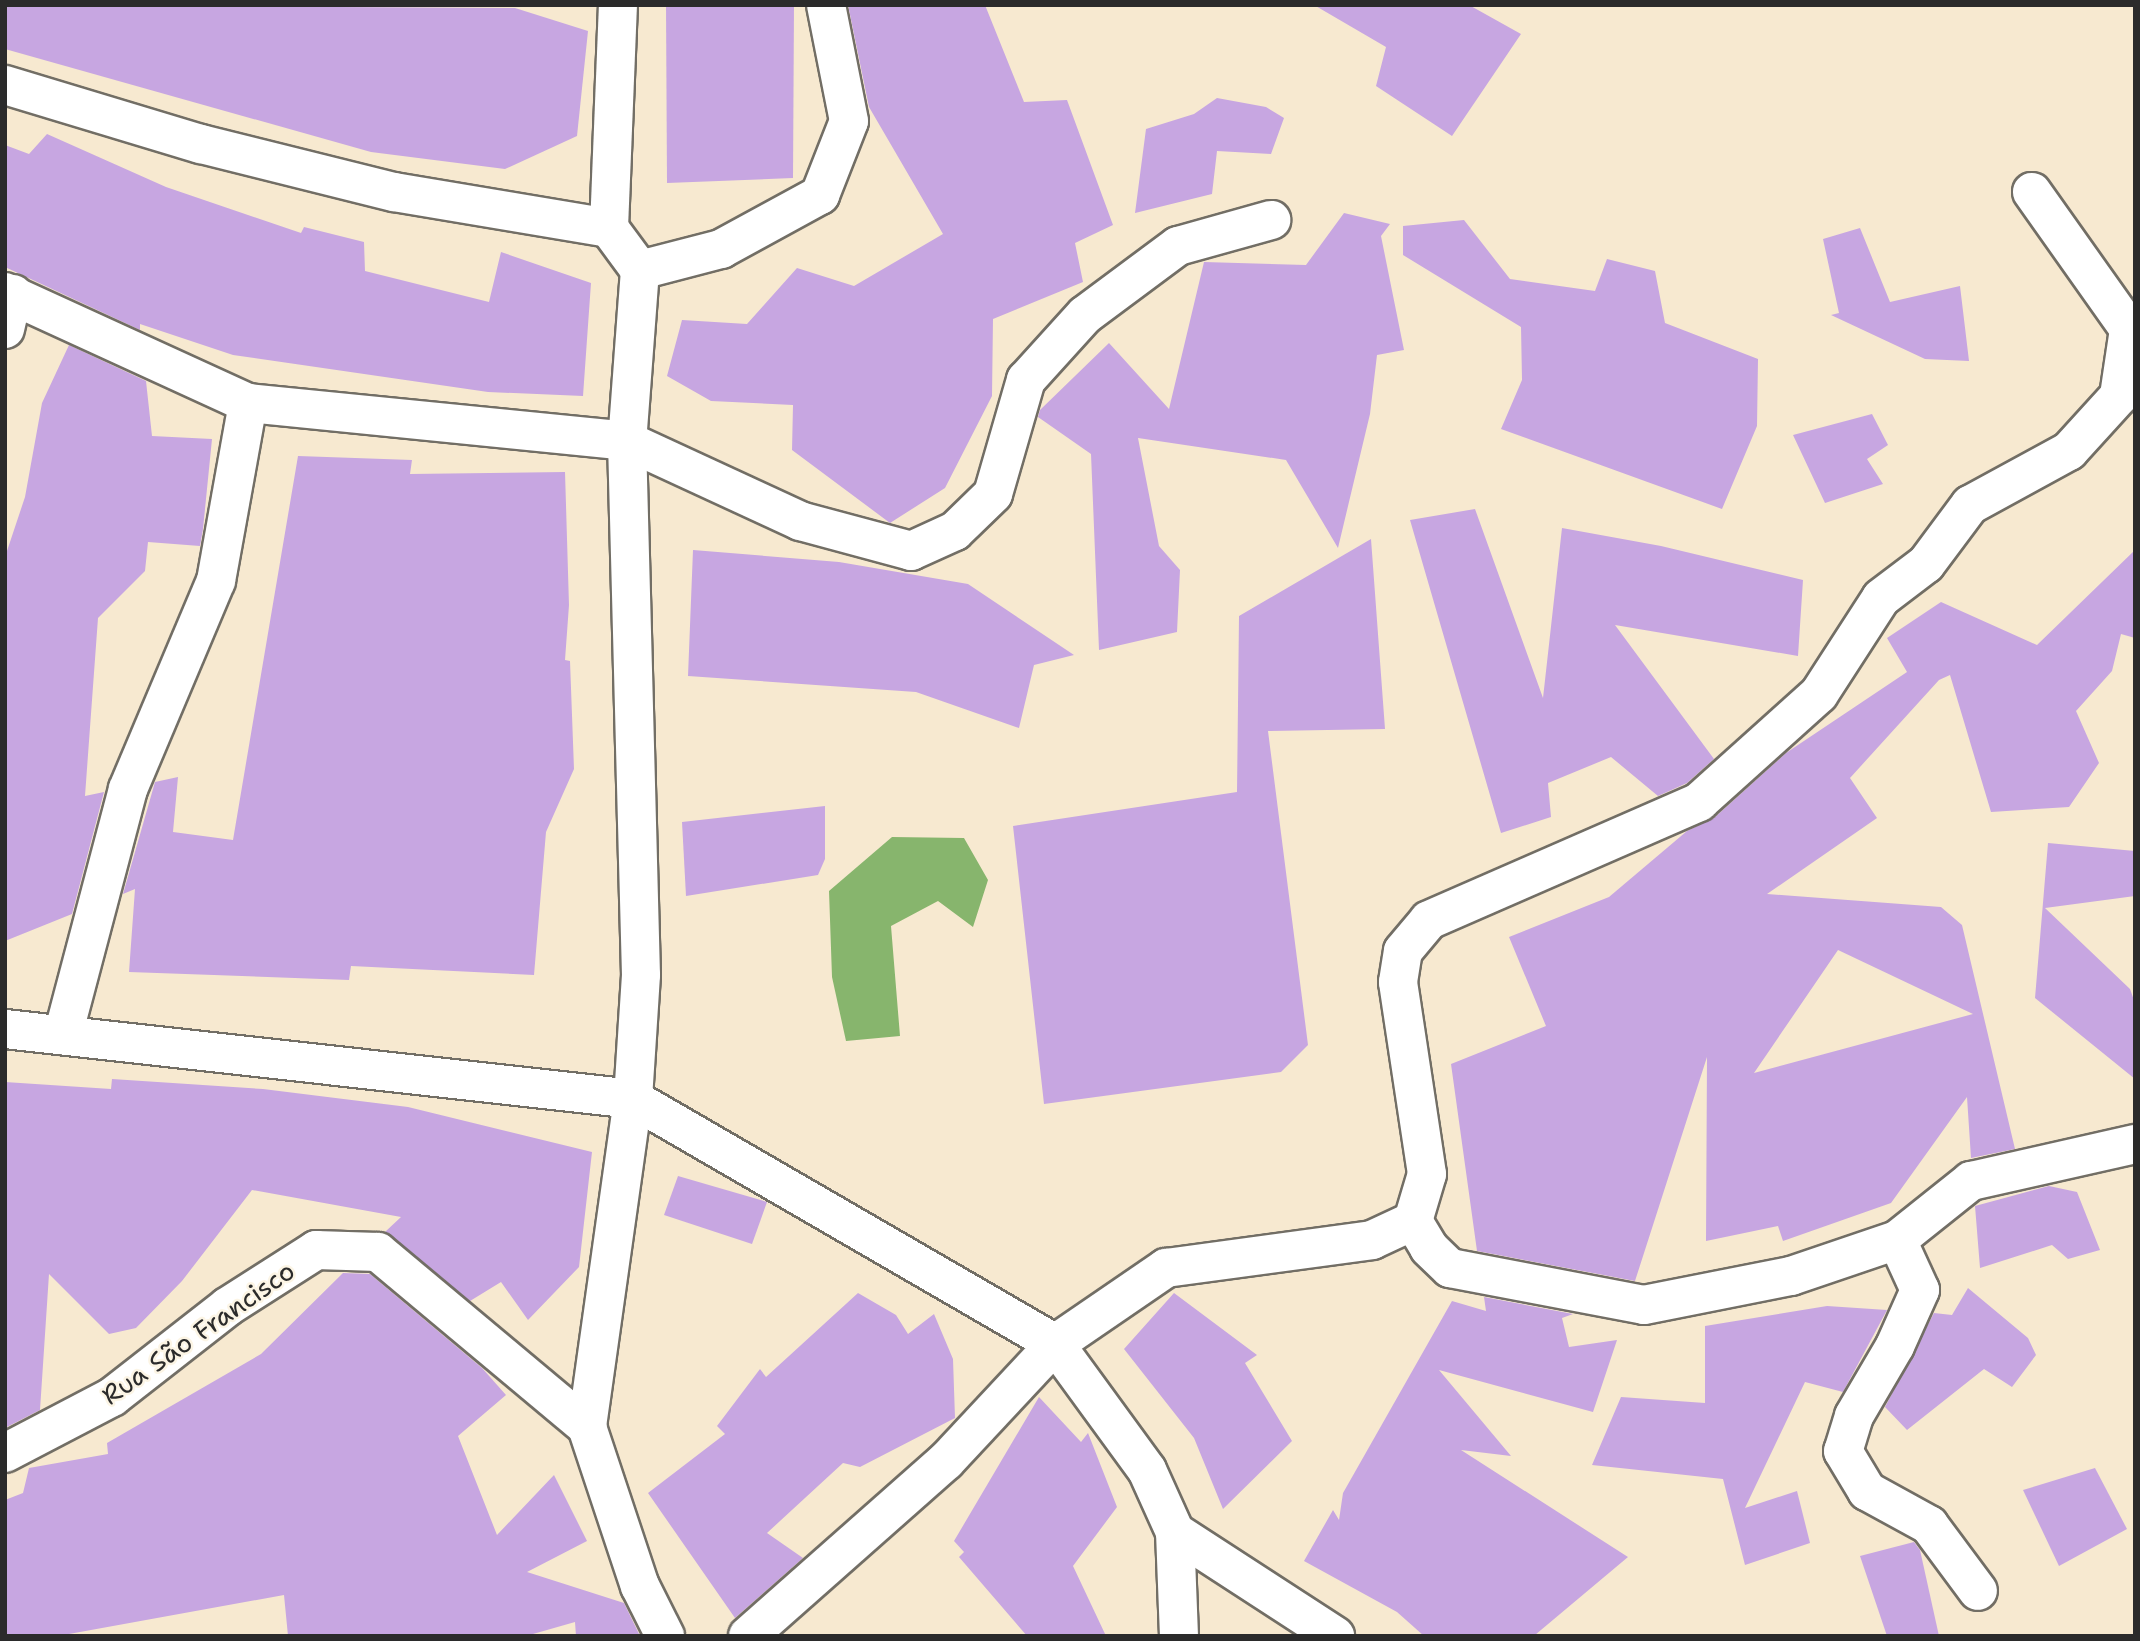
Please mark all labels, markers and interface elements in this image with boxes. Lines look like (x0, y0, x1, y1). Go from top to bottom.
street label: Rua São Francisco (96, 1255, 300, 1411)

